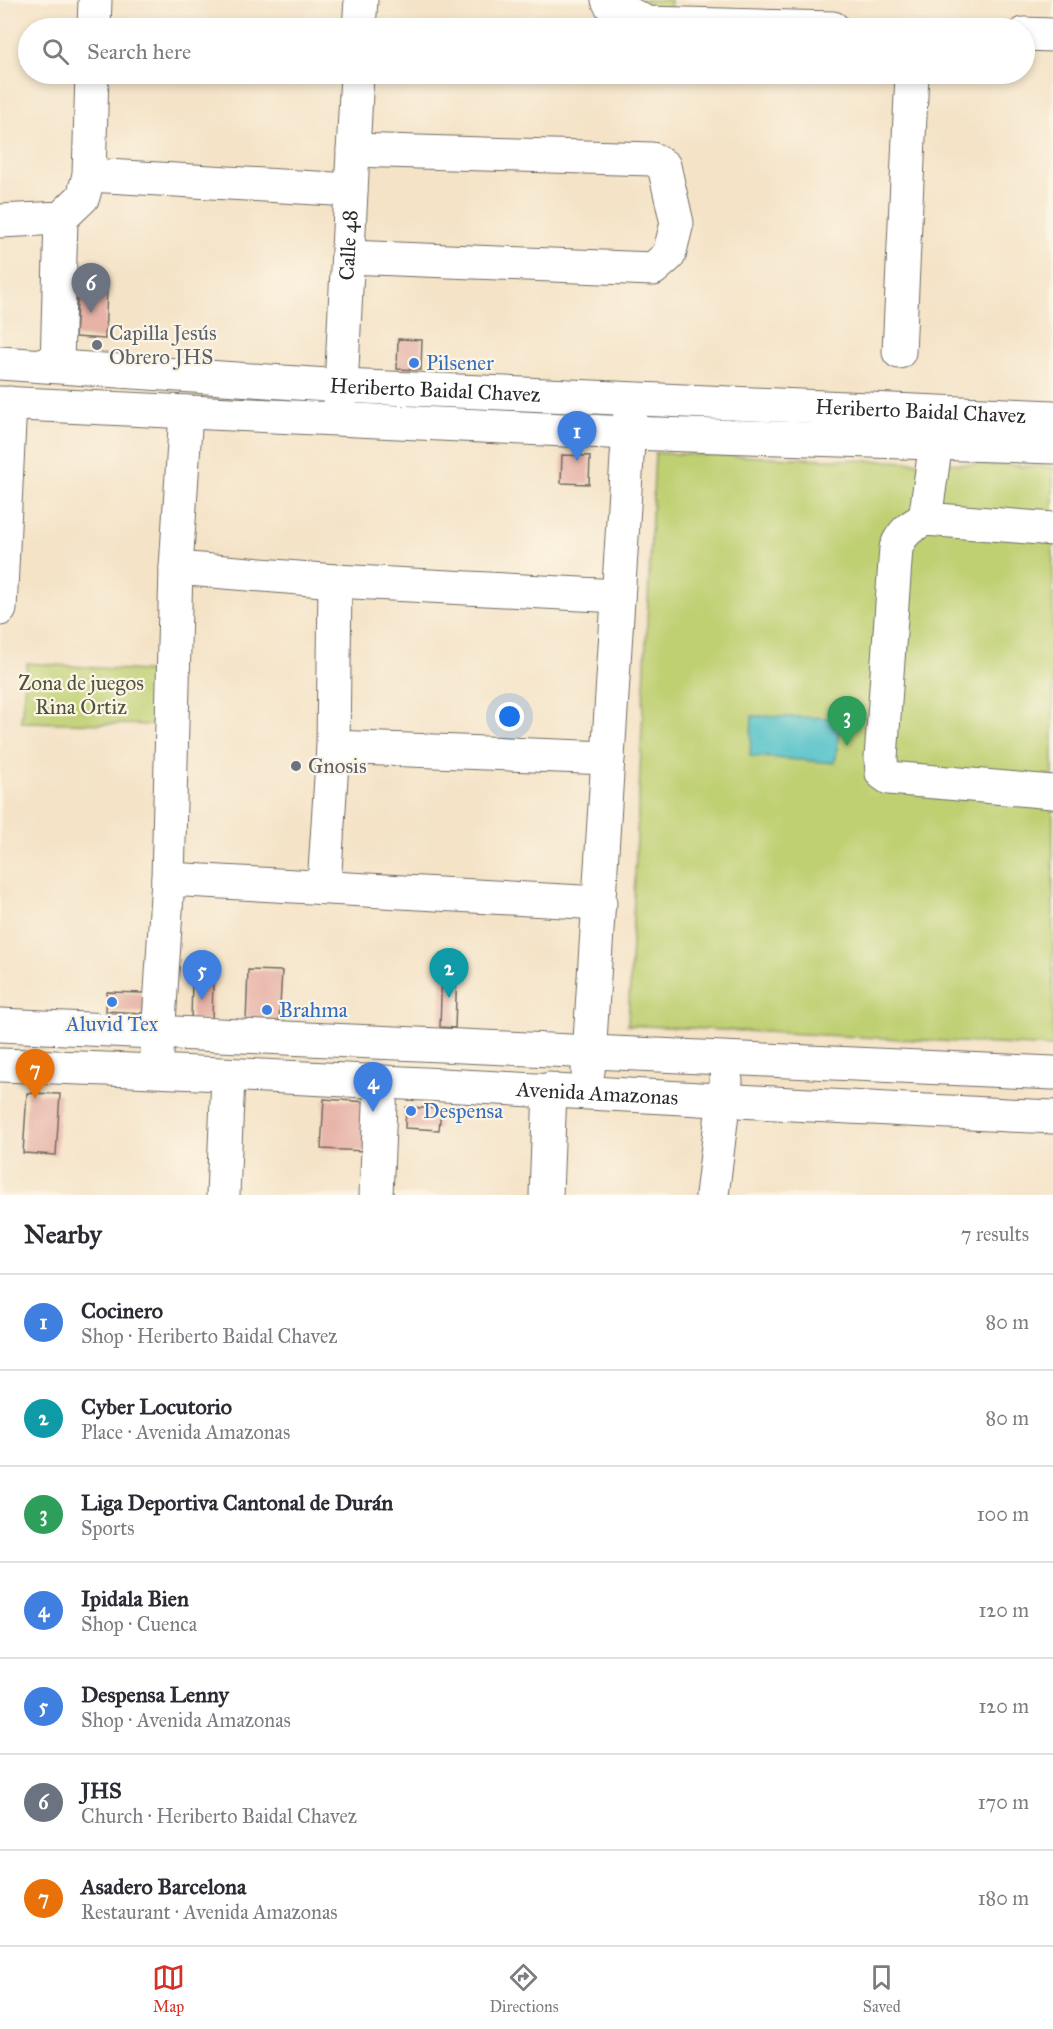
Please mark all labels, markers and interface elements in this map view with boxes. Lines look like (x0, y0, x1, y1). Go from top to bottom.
search box (18, 18, 1035, 84)
icon: search (39, 35, 72, 68)
text: Search here (87, 38, 191, 65)
street label: Calle 48 (333, 209, 363, 281)
pin: 6 (72, 264, 110, 313)
place label: Capilla Jesús Obrero JHS (109, 320, 217, 370)
marker: Capilla Jesús Obrero JHS (90, 338, 104, 352)
place label: Pilsener (426, 350, 494, 376)
marker: Pilsener (407, 356, 421, 370)
street label: Heriberto Baidal Chavez (329, 372, 541, 408)
street label: Heriberto Baidal Chavez (815, 394, 1027, 429)
pin: 1 (558, 412, 596, 461)
park label: Zona de juegos Rina Ortiz (18, 670, 144, 720)
pin: 3 (828, 696, 866, 746)
your location (495, 702, 524, 731)
place label: Gnosis (308, 753, 367, 779)
marker: Gnosis (289, 759, 303, 773)
pin: 2 (430, 948, 468, 998)
pin: 5 (182, 950, 222, 1000)
marker: Aluvid Tex (105, 995, 119, 1009)
place label: Brahma (279, 997, 348, 1023)
marker: Brahma (260, 1003, 274, 1017)
place label: Aluvid Tex (65, 1011, 159, 1037)
pin: 7 (15, 1050, 54, 1099)
pin: 4 (354, 1062, 392, 1112)
street label: Avenida Amazonas (515, 1076, 679, 1111)
place label: Despensa (423, 1098, 503, 1124)
marker: Despensa (404, 1104, 418, 1118)
text: Nearby (24, 1218, 102, 1250)
text: 7 results (961, 1222, 1029, 1246)
text: Cocinero (81, 1297, 163, 1324)
text: 1 (40, 1310, 47, 1334)
text: 80 m (986, 1310, 1029, 1334)
text: Shop · Heriberto Baidal Chavez (81, 1324, 338, 1348)
text: Cyber Locutorio (81, 1393, 232, 1420)
text: 2 (39, 1406, 48, 1430)
text: 80 m (986, 1406, 1029, 1430)
text: Place · Avenida Amazonas (81, 1420, 290, 1444)
text: Liga Deportiva Cantonal de Durán (81, 1489, 393, 1516)
text: 3 (40, 1502, 48, 1526)
text: 100 m (977, 1502, 1029, 1526)
text: Sports (81, 1516, 135, 1540)
text: Ipidala Bien (81, 1585, 189, 1612)
text: 4 (38, 1598, 49, 1622)
text: 120 m (978, 1598, 1029, 1622)
text: Shop · Cuenca (81, 1612, 197, 1636)
text: Despensa Lenny (81, 1681, 229, 1708)
text: 5 (39, 1694, 48, 1718)
text: 120 m (978, 1694, 1029, 1718)
text: Shop · Avenida Amazonas (81, 1708, 291, 1732)
text: JHS (81, 1777, 122, 1804)
text: 6 (38, 1790, 49, 1814)
text: 170 m (978, 1790, 1029, 1814)
text: Church · Heriberto Baidal Chavez (81, 1804, 357, 1828)
text: Asadero Barcelona (81, 1873, 246, 1900)
text: 7 (38, 1886, 49, 1910)
text: 180 m (978, 1886, 1029, 1910)
text: Restaurant · Avenida Amazonas (81, 1900, 338, 1924)
tab: Map (152, 1961, 185, 2016)
tab: Directions (489, 1961, 558, 2016)
tab: Saved (863, 1961, 901, 2016)

